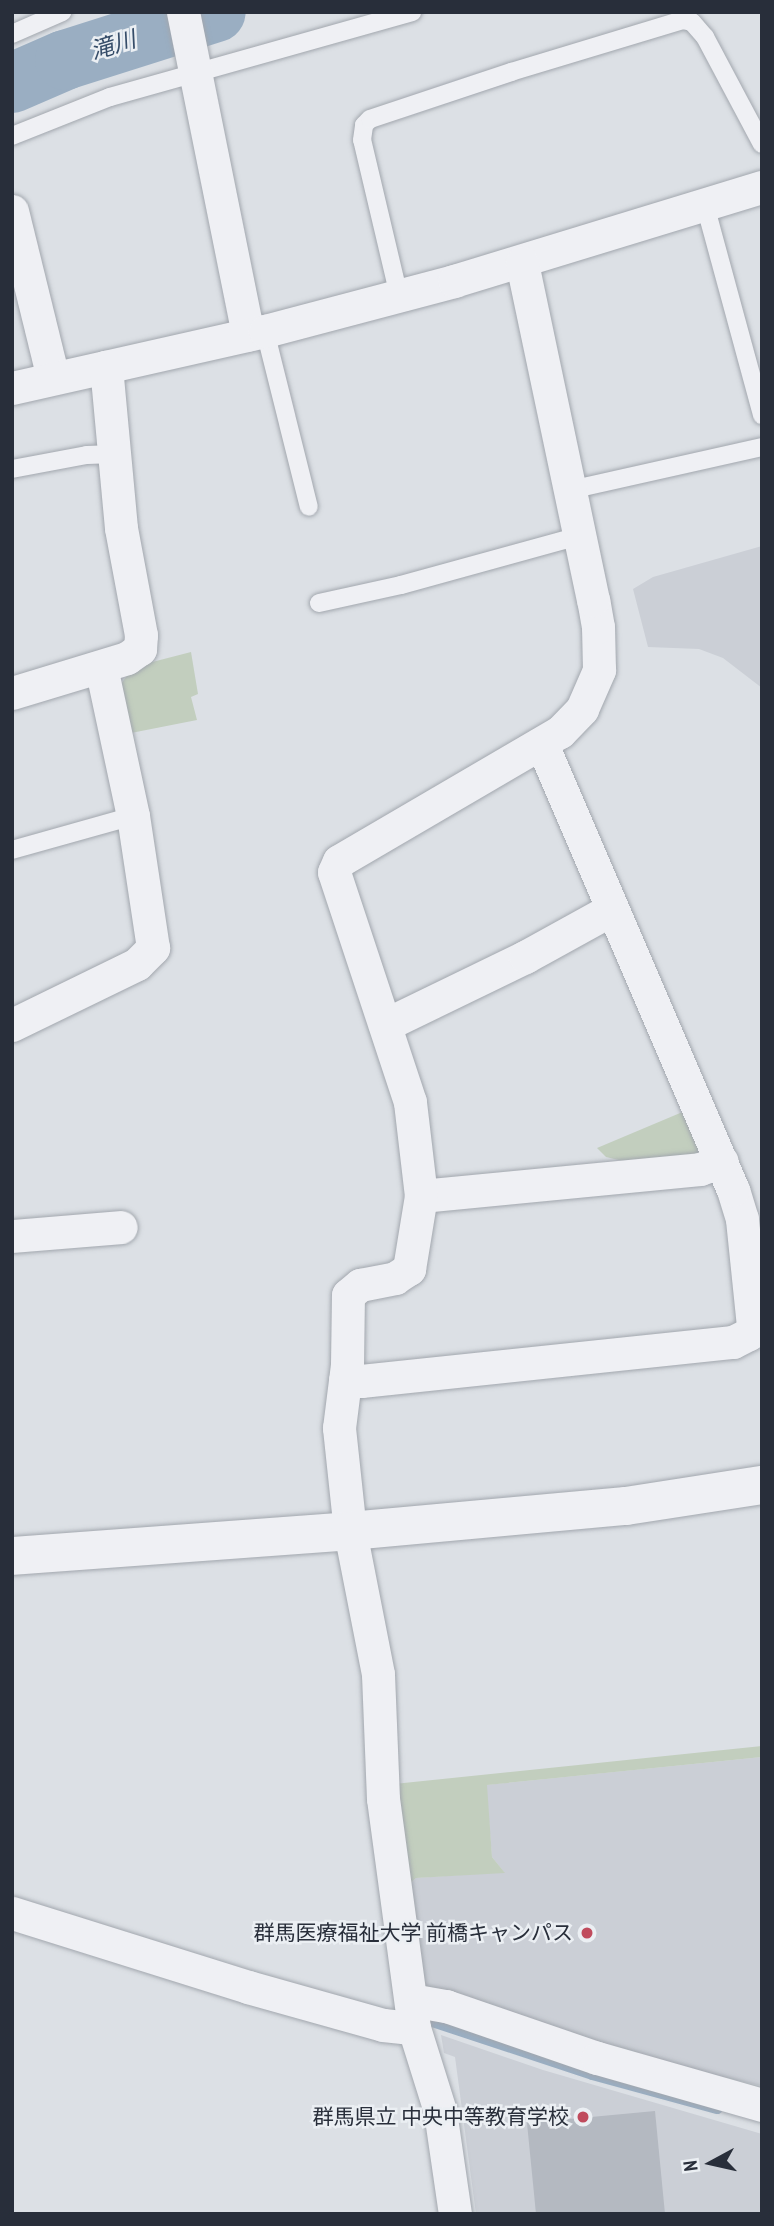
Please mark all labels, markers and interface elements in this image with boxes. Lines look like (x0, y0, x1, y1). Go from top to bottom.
water label: 滝川 (87, 25, 139, 65)
place label: 群馬医療福祉大学 前橋キャンパス (254, 1920, 573, 1946)
marker: 群馬医療福祉大学 前橋キャンパス (579, 1925, 595, 1941)
place label: 群馬県立 中央中等教育学校 (313, 2104, 569, 2130)
marker: 群馬県立 中央中等教育学校 (575, 2109, 591, 2125)
north arrow (676, 2128, 746, 2198)
text: N (678, 2159, 703, 2173)

